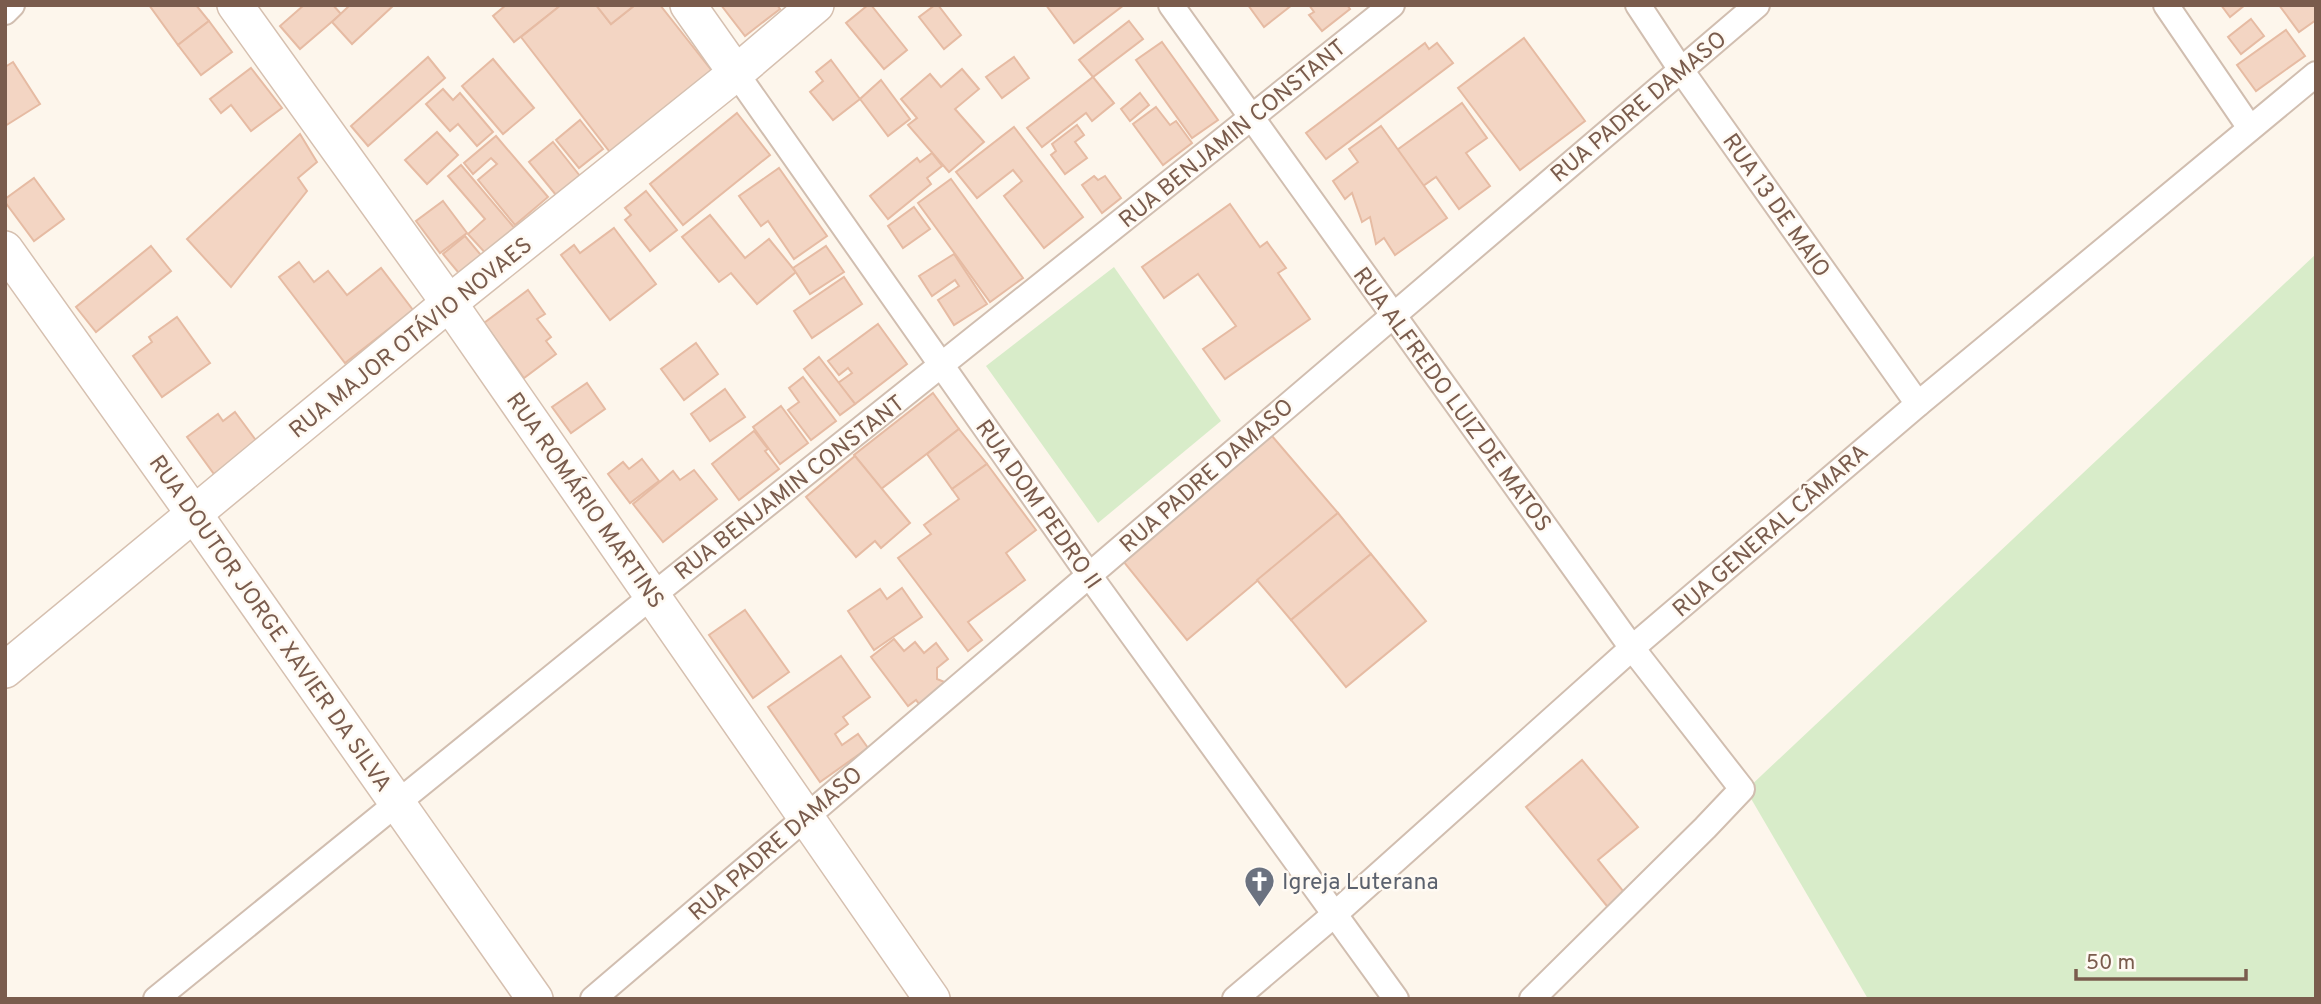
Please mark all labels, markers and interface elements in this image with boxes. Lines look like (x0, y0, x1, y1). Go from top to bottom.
street label: RUA PADRE DAMASO (1546, 26, 1734, 190)
street label: RUA BENJAMIN CONSTANT (1114, 34, 1353, 236)
street label: RUA 13 DE MAIO (1715, 129, 1835, 284)
street label: RUA MAJOR OTÁVIO NOVAES (283, 231, 539, 446)
street label: RUA ALFREDO LUIZ DE MATOS (1345, 262, 1557, 539)
street label: RUA ROMÁRIO MARTINS (498, 387, 670, 615)
street label: RUA BENJAMIN CONSTANT (670, 390, 912, 588)
street label: RUA PADRE DAMASO (1115, 393, 1301, 560)
street label: RUA DOM PEDRO II (968, 415, 1106, 596)
street label: RUA GENERAL CÂMARA (1667, 438, 1876, 625)
street label: RUA DOUTOR JORGE XAVIER DA SILVA (141, 450, 397, 798)
street label: RUA PADRE DAMASO (684, 761, 870, 928)
church icon: Igreja Luterana (1242, 864, 1276, 908)
place label: Igreja Luterana (1282, 869, 1439, 898)
scale bar (2076, 937, 2246, 981)
text: 50 m (2086, 950, 2135, 977)

